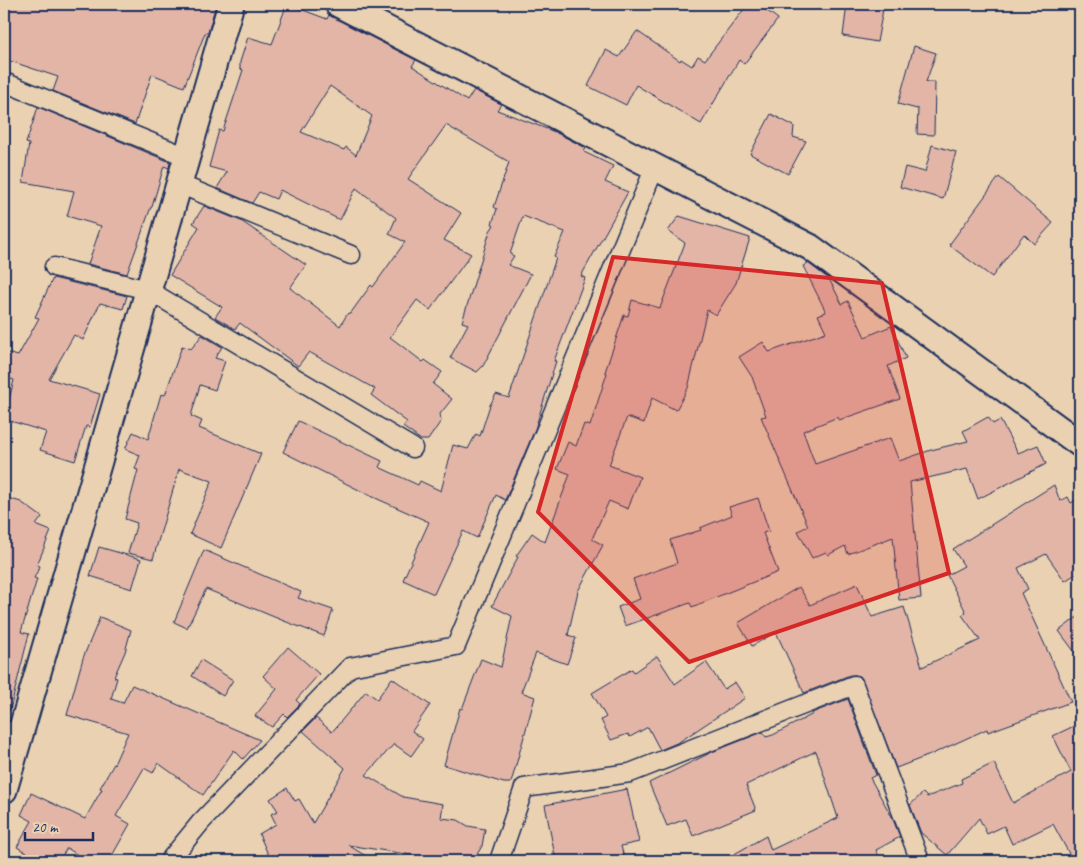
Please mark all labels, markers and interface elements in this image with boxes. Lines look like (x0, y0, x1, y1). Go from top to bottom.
scale bar (25, 810, 92, 842)
text: 20 m (32, 818, 59, 837)

